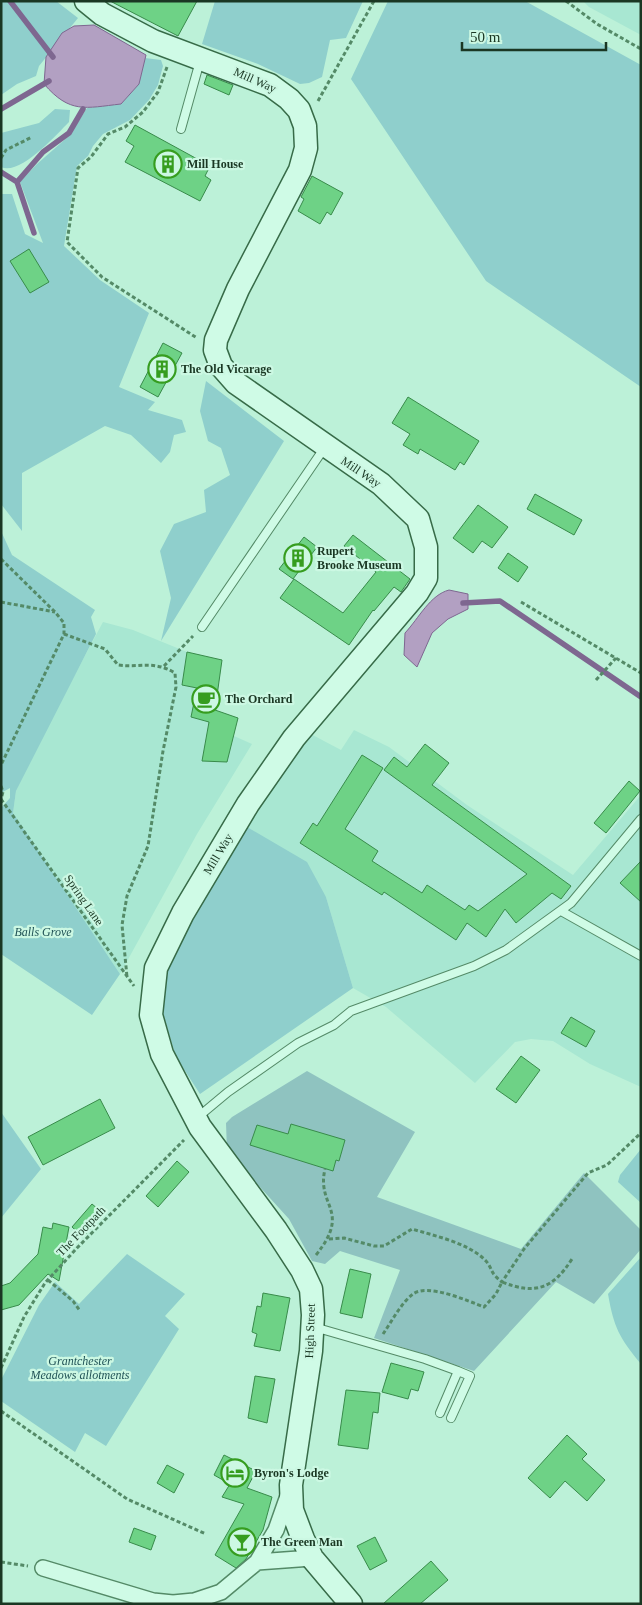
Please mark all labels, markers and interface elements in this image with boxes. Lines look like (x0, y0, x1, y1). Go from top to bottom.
scale bar (462, 20, 606, 52)
text: 50 m (470, 29, 501, 45)
street label: Mill Way (232, 64, 278, 96)
building icon: Mill House (153, 149, 183, 179)
place label: Mill House (187, 157, 244, 171)
building icon: The Old Vicarage (147, 354, 177, 384)
place label: The Old Vicarage (181, 362, 272, 376)
street label: Mill Way (338, 454, 384, 490)
building icon: Rupert Brooke Museum (283, 543, 313, 573)
place label: Rupert Brooke Museum (317, 544, 402, 572)
cafe icon: The Orchard (191, 684, 221, 714)
place label: The Orchard (225, 692, 293, 706)
street label: Mill Way (200, 831, 236, 877)
street label: Spring Lane (61, 872, 107, 928)
park label: Balls Grove (14, 925, 72, 939)
street label: The Footpath (54, 1203, 108, 1259)
street label: High Street (302, 1303, 318, 1359)
park label: Grantchester Meadows allotments (30, 1354, 130, 1382)
hotel icon: Byron's Lodge (220, 1458, 250, 1488)
place label: Byron's Lodge (254, 1466, 329, 1480)
bar icon: The Green Man (227, 1527, 257, 1557)
place label: The Green Man (261, 1535, 343, 1549)

